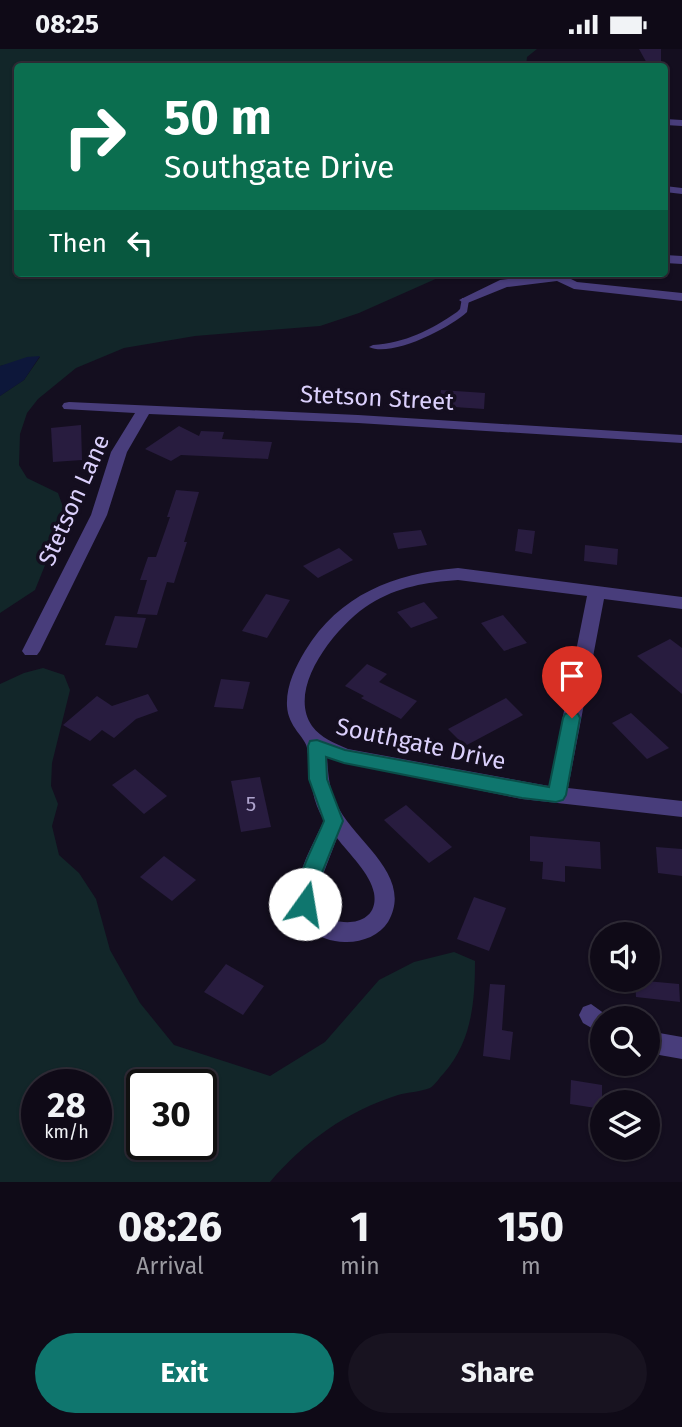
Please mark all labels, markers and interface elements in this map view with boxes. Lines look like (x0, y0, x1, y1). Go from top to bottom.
text: 08:25 (35, 9, 99, 40)
text: 50 m (164, 88, 272, 147)
icon: right (49, 91, 140, 182)
text: Southgate Drive (164, 148, 395, 186)
icon: left (121, 224, 159, 262)
text: Then (49, 228, 107, 259)
street label: Stetson Street (299, 380, 455, 416)
street label: Stetson Lane (33, 430, 115, 570)
pin (542, 646, 602, 718)
icon: arrive (553, 657, 591, 695)
street label: Southgate Drive (334, 712, 508, 776)
house number: 5 (246, 791, 256, 817)
position arrow (268, 867, 342, 941)
map controls (590, 922, 660, 1160)
button: sound (590, 922, 660, 992)
button: search (590, 1006, 660, 1076)
speed limit sign: 30 (126, 1069, 217, 1160)
text: 28 (47, 1084, 86, 1126)
button: layers (590, 1090, 660, 1160)
text: km/h (44, 1121, 89, 1143)
text: 08:26 (118, 1202, 222, 1252)
text: 1 (350, 1202, 370, 1252)
text: 150 (498, 1202, 564, 1252)
text: Arrival (136, 1252, 204, 1280)
text: min (340, 1252, 380, 1280)
text: m (521, 1252, 541, 1280)
button: Exit (35, 1333, 334, 1413)
button: Share (348, 1333, 647, 1413)

